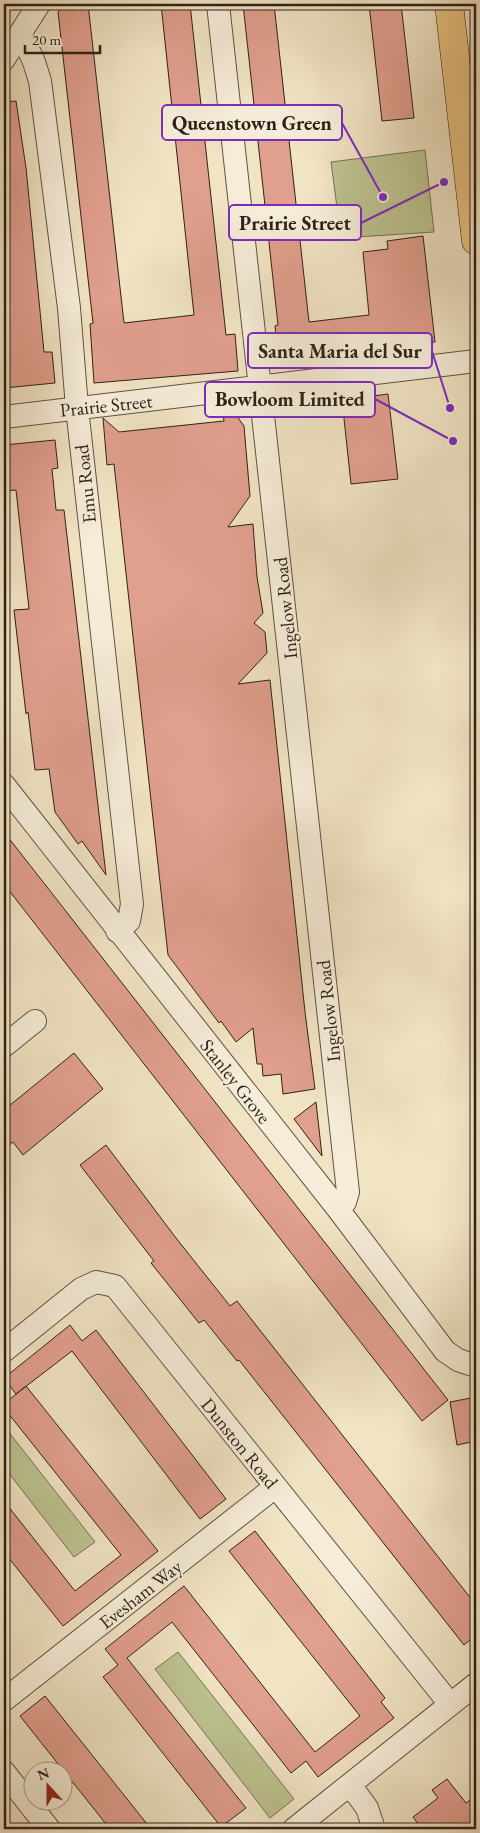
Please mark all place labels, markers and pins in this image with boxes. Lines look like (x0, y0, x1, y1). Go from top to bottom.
callout: Queenstown Green (162, 105, 342, 140)
callout: Prairie Street (229, 205, 361, 240)
callout: Santa Maria del Sur (248, 333, 432, 368)
callout: Bowloom Limited (205, 382, 375, 417)

